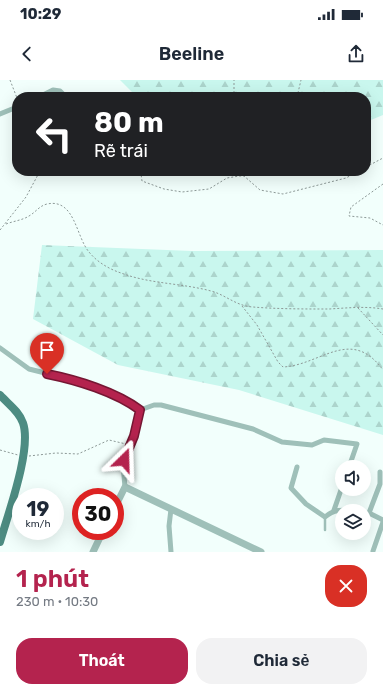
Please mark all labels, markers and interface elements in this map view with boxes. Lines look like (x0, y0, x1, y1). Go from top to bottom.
text: 10:29 (20, 5, 61, 23)
icon: back (16, 43, 38, 65)
text: Beeline (159, 43, 224, 65)
icon: share (345, 43, 367, 65)
text: 80 m (94, 106, 164, 139)
icon: left (28, 108, 80, 160)
text: Rẽ trái (94, 140, 148, 162)
pin (30, 333, 64, 374)
icon: arrive (36, 339, 58, 361)
position arrow (103, 439, 145, 481)
map controls (335, 460, 371, 540)
button: sound (335, 460, 371, 496)
speed limit sign: 30 (72, 488, 124, 540)
text: 19 (27, 497, 49, 521)
button: layers (335, 504, 371, 540)
text: km/h (26, 518, 50, 530)
text: 1 phút (16, 565, 89, 593)
button: close (325, 565, 367, 607)
text: 230 m · 10:30 (16, 594, 98, 609)
button: Thoát (16, 638, 188, 684)
button: Chia sẻ (196, 638, 367, 684)

